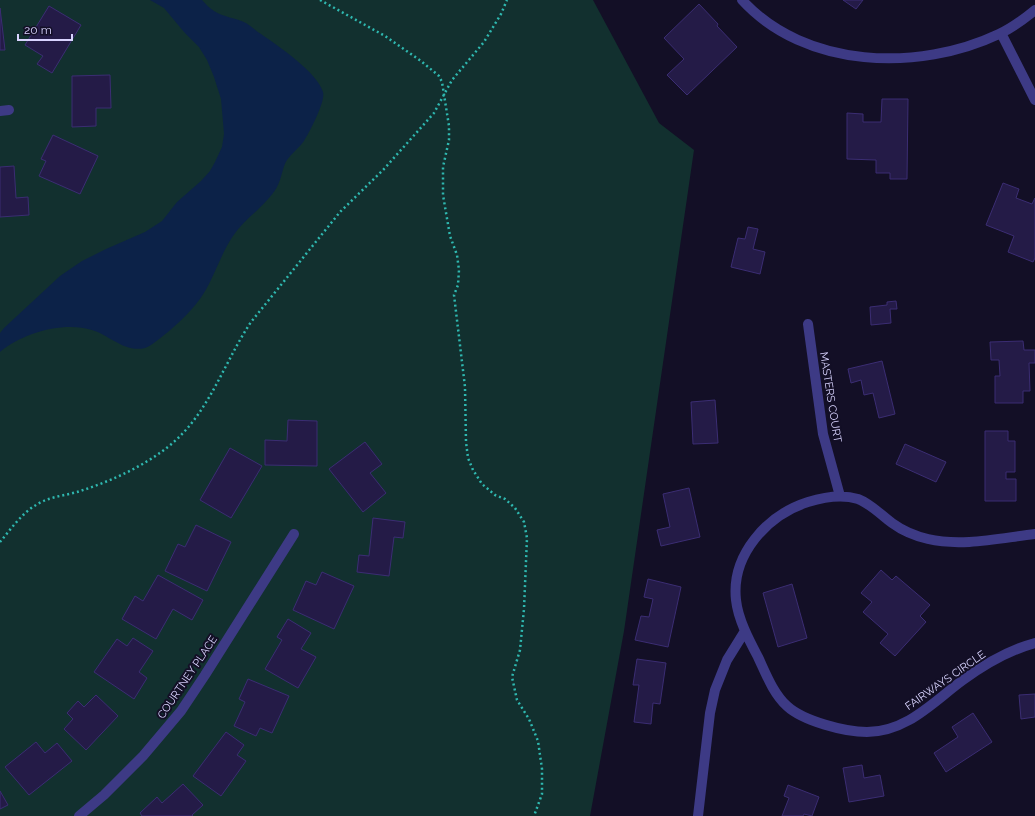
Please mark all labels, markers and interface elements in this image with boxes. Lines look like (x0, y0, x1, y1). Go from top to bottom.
scale bar (18, 16, 72, 42)
text: 20 m (24, 23, 52, 37)
street label: MASTERS COURT (817, 351, 844, 444)
street label: COURTNEY PLACE (155, 633, 220, 721)
street label: FAIRWAYS CIRCLE (903, 648, 988, 713)

